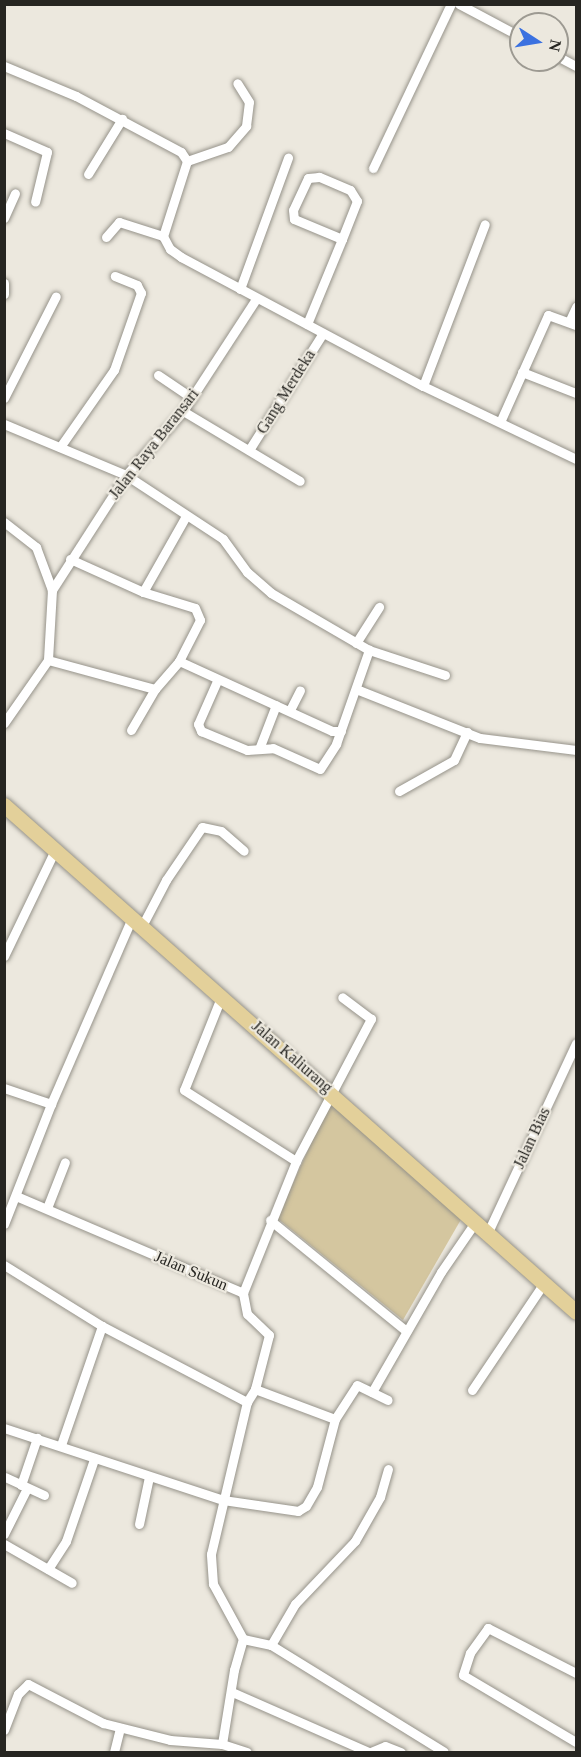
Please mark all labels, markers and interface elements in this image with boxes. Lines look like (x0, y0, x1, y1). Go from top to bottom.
north arrow (509, 12, 569, 72)
text: N (546, 38, 565, 53)
street label: Gang Merdeka (253, 346, 319, 438)
street label: Jalan Raya Baransari (105, 385, 203, 503)
street label: Jalan Kaliurang (248, 1017, 336, 1097)
street label: Jalan Bias (509, 1104, 555, 1172)
street label: Jalan Sukun (151, 1247, 231, 1295)

